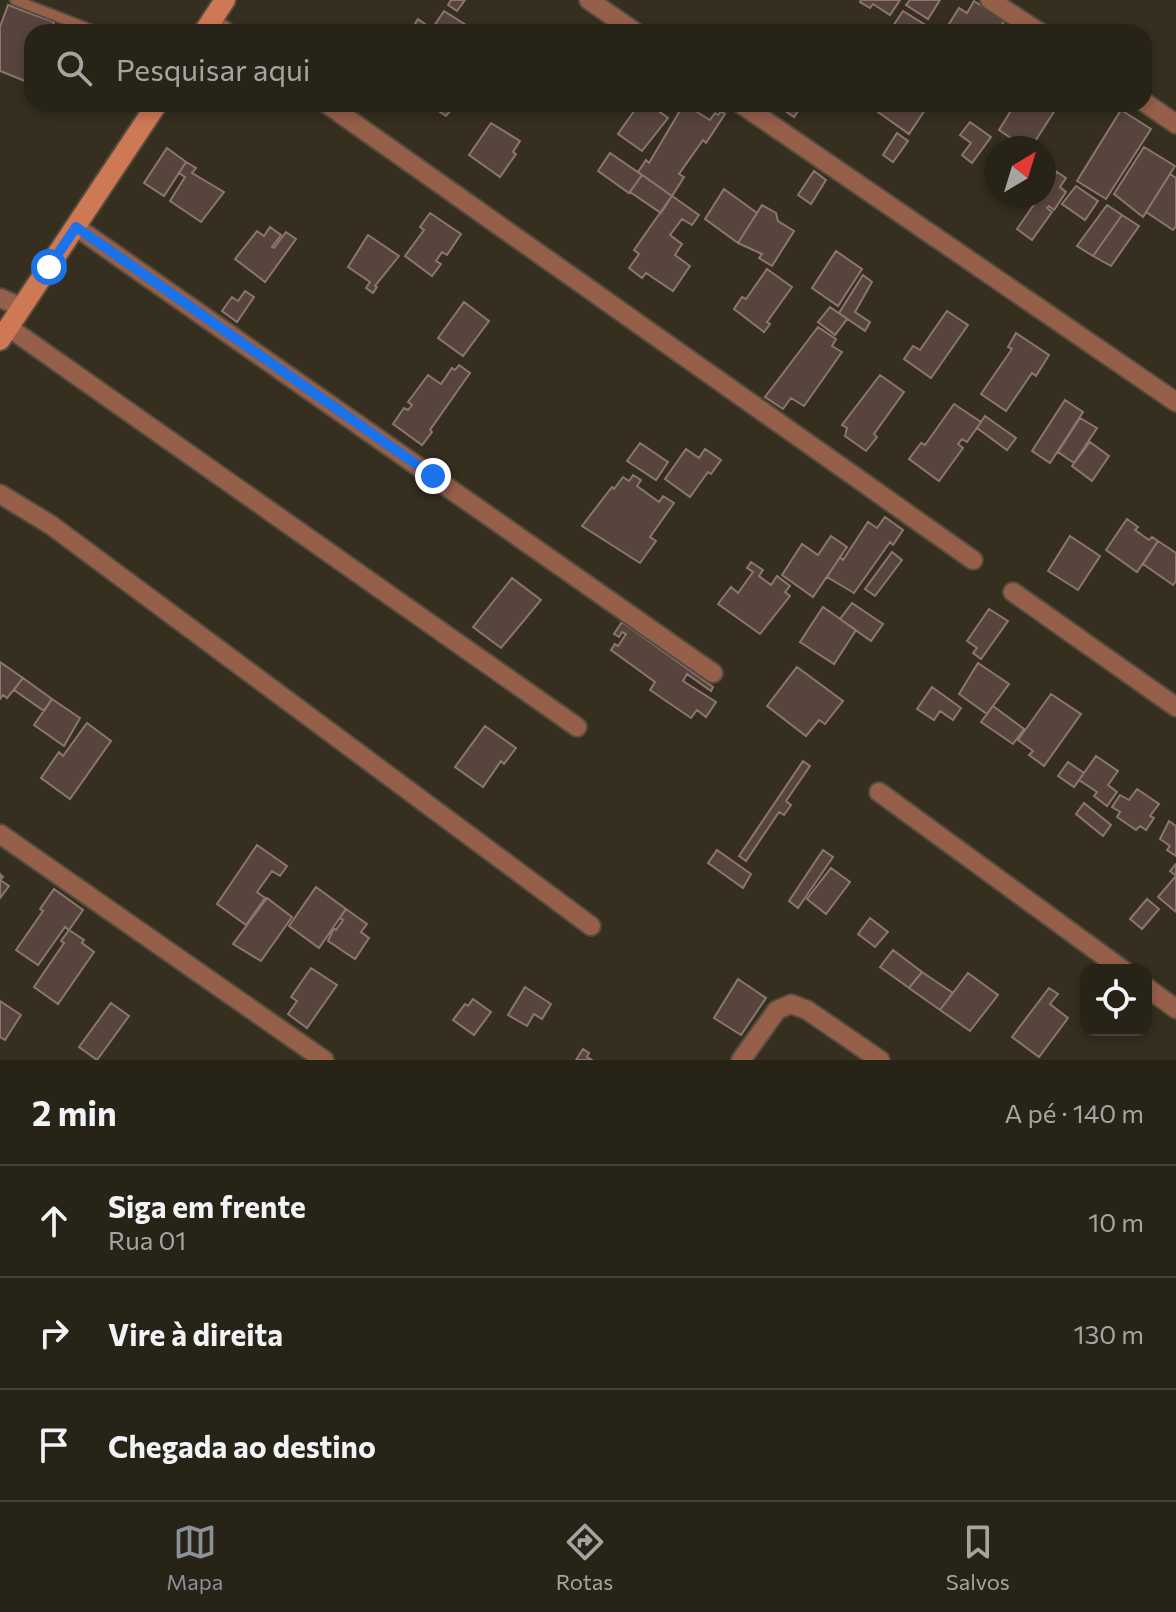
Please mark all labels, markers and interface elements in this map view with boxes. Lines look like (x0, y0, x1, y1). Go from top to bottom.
search box (24, 24, 1152, 112)
icon: search (52, 46, 96, 90)
text: Pesquisar aqui (116, 50, 311, 87)
north arrow (984, 136, 1056, 208)
route start (31, 249, 67, 285)
route end (415, 458, 451, 494)
map controls (1080, 964, 1152, 1036)
button: locate (1080, 964, 1152, 1036)
text: 2 min (32, 1091, 117, 1133)
text: A pé · 140 m (1005, 1097, 1144, 1128)
text: Siga em frente (108, 1187, 306, 1224)
icon: ahead (32, 1199, 76, 1243)
text: 10 m (1088, 1206, 1144, 1237)
text: Rua 01 (108, 1224, 186, 1255)
icon: right (32, 1311, 76, 1355)
text: Vire à direita (108, 1315, 283, 1352)
text: 130 m (1073, 1318, 1144, 1349)
icon: arrive (32, 1423, 76, 1467)
text: Chegada ao destino (108, 1427, 376, 1464)
tab: Mapa (166, 1520, 223, 1595)
tab: Rotas (556, 1520, 613, 1595)
tab: Salvos (946, 1520, 1010, 1595)

